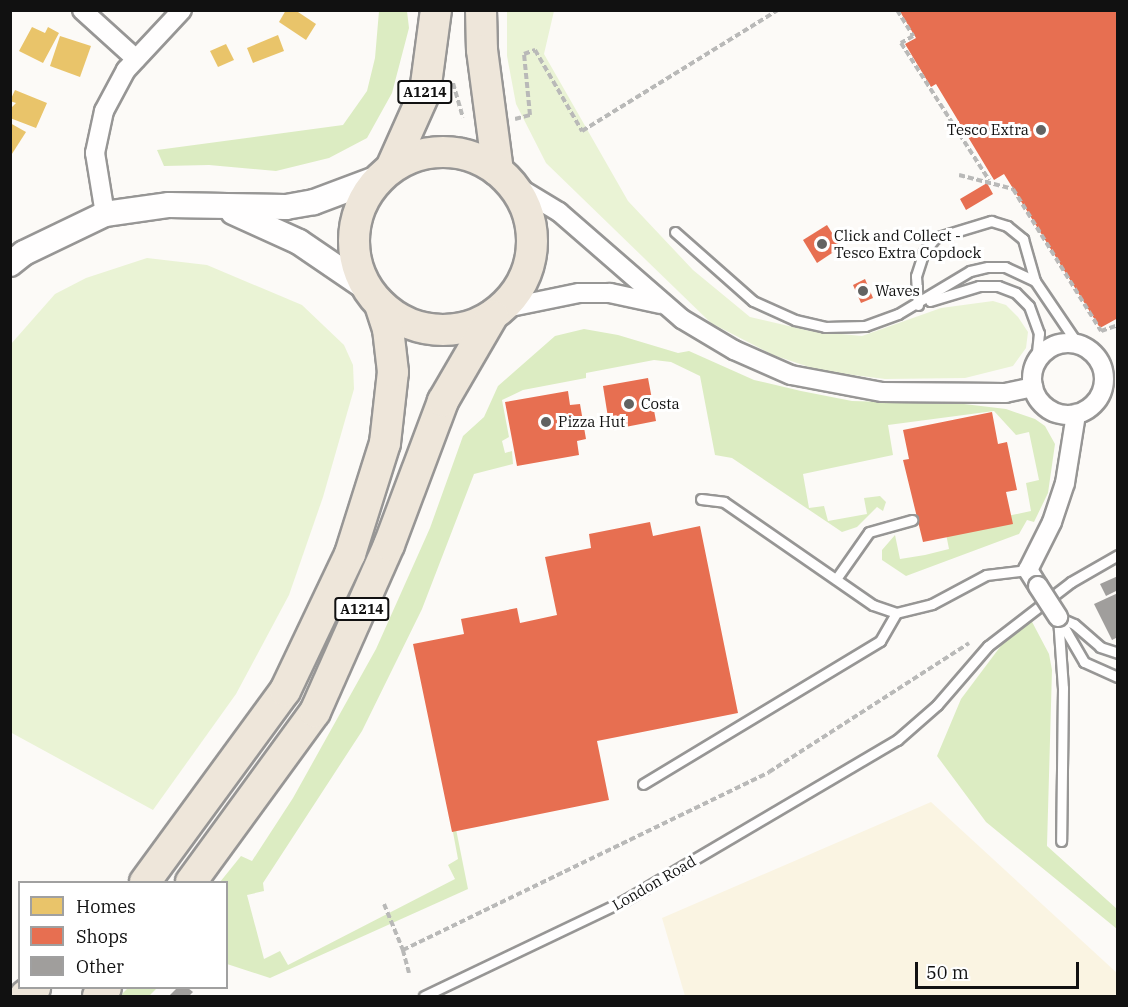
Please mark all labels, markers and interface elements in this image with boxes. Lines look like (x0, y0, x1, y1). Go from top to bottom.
road number: A1214 (396, 81, 454, 103)
place label: Tesco Extra (947, 121, 1029, 139)
marker: Tesco Extra (1034, 123, 1048, 137)
place label: Click and Collect - Tesco Extra Copdock (834, 226, 981, 261)
marker: Click and Collect - Tesco Extra Copdock (815, 237, 829, 251)
place label: Waves (875, 282, 920, 300)
marker: Waves (856, 284, 870, 298)
place label: Costa (641, 395, 680, 413)
marker: Costa (622, 397, 636, 411)
place label: Pizza Hut (558, 413, 625, 431)
marker: Pizza Hut (539, 415, 553, 429)
road number: A1214 (334, 598, 391, 620)
street label: London Road (609, 852, 699, 914)
legend (18, 881, 228, 989)
text: Homes (76, 895, 136, 918)
text: Shops (76, 925, 128, 948)
scale bar (918, 950, 1082, 988)
text: Other (76, 955, 124, 978)
text: 50 m (926, 961, 969, 984)

